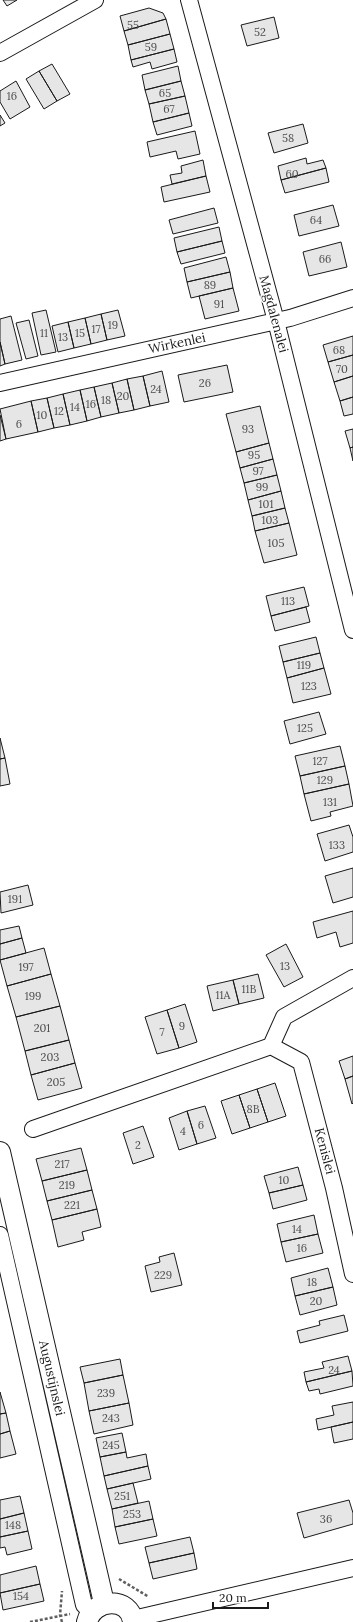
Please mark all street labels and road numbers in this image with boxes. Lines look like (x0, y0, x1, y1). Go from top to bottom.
street label: Magdalenalei (255, 273, 293, 355)
street label: Wirkenlei (147, 329, 207, 357)
street label: Kenislei (311, 1126, 339, 1176)
street label: Augustijnslei (35, 1338, 69, 1418)

